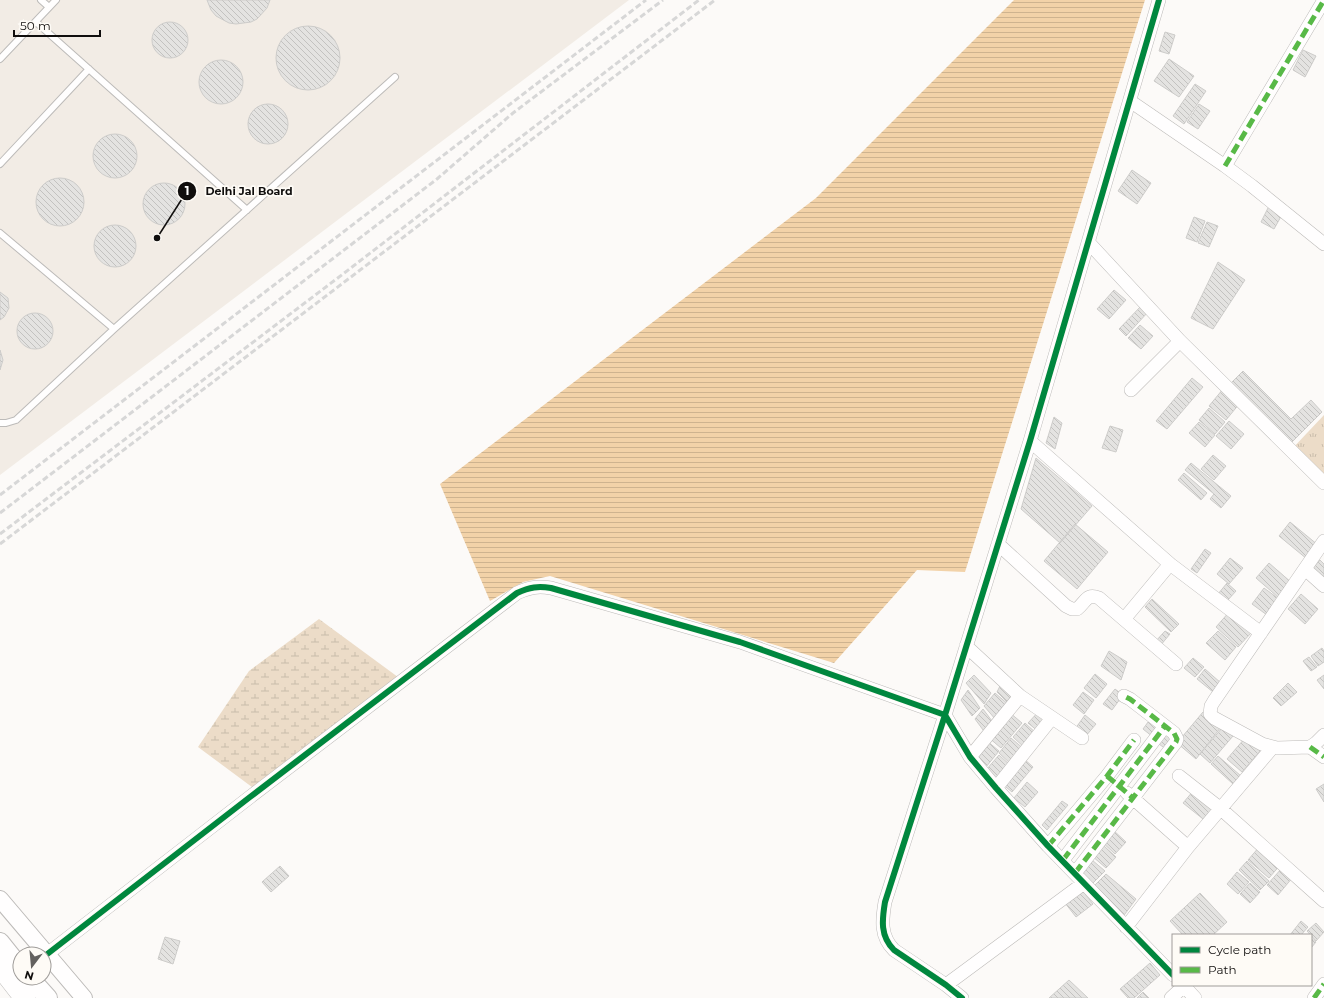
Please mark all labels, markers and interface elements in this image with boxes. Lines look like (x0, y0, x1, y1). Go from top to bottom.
scale bar (14, 12, 100, 38)
text: 50 m (20, 18, 51, 33)
callout: Delhi Jal Board (177, 180, 300, 203)
text: 1 (185, 183, 189, 198)
text: Delhi Jal Board (205, 184, 293, 198)
legend (1172, 934, 1312, 986)
text: Cycle path (1208, 942, 1271, 957)
north arrow (12, 946, 52, 986)
text: Path (1208, 962, 1237, 977)
text: N (23, 968, 35, 984)

